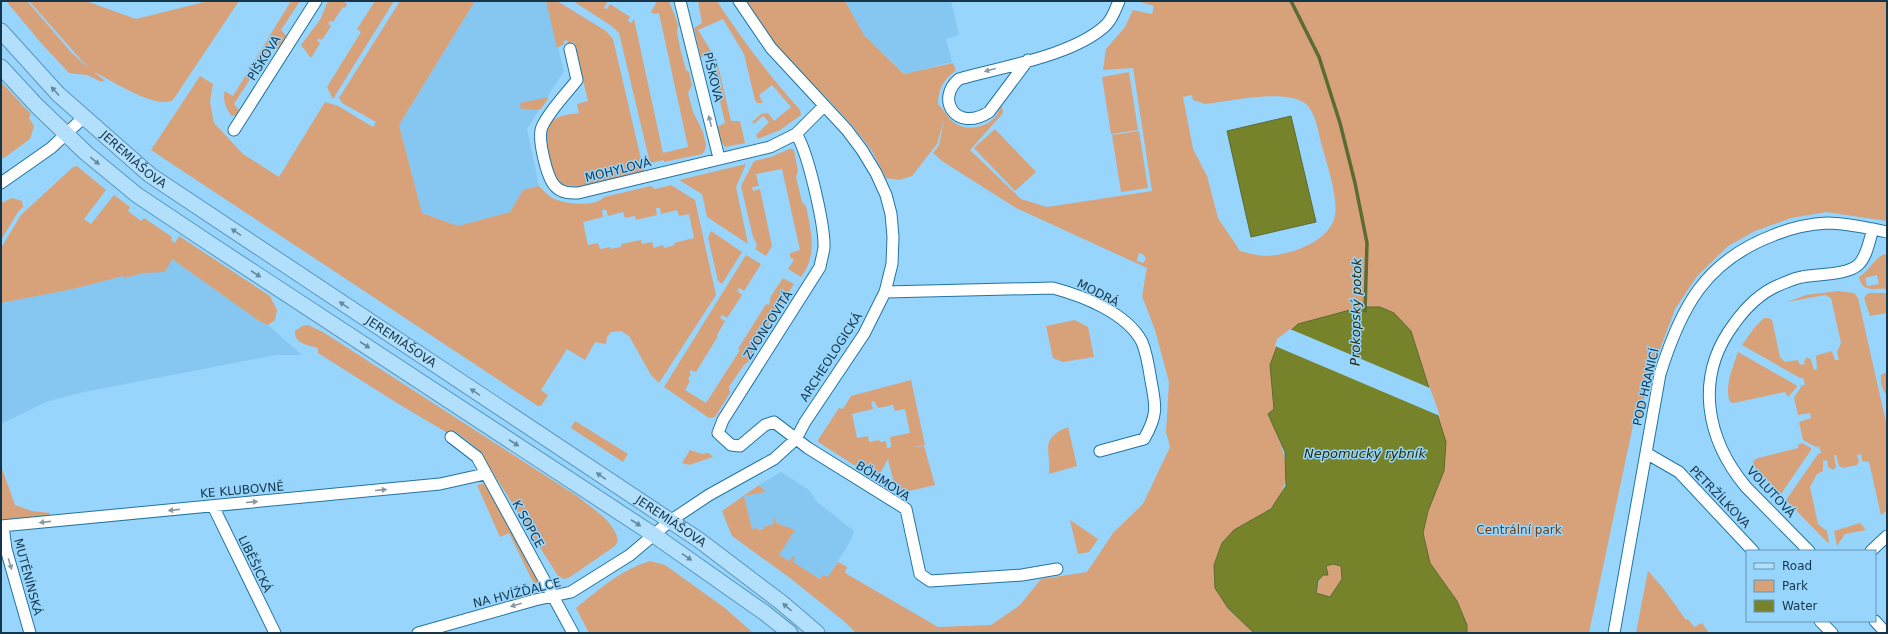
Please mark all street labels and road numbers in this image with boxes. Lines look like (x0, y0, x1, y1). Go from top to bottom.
street label: PÍŠKOVA (244, 32, 284, 83)
street label: PÍŠKOVA (700, 51, 727, 104)
street label: JEREMIÁŠOVA (97, 127, 170, 191)
street label: MOHYLOVÁ (583, 154, 653, 185)
street label: MODRÁ (1075, 276, 1122, 310)
street label: ZVONCOVITÁ (740, 287, 796, 362)
street label: ARCHEOLOGICKÁ (796, 309, 865, 404)
street label: JEREMIÁŠOVA (362, 313, 440, 371)
street label: POD HRANICÍ (1629, 346, 1662, 427)
street label: BÖHMOVA (853, 457, 914, 504)
street label: PETRŽÍLKOVA (1687, 462, 1754, 532)
street label: VOLUTOVÁ (1744, 463, 1799, 521)
street label: KE KLUBOVNĚ (199, 478, 284, 501)
street label: JEREMIÁŠOVA (632, 492, 709, 550)
street label: K SOPCE (509, 498, 547, 550)
street label: LIBĚŠICKÁ (235, 533, 276, 595)
street label: MUTĚNÍNSKÁ (11, 537, 46, 618)
street label: NA HVÍŽĎALCE (471, 574, 562, 611)

